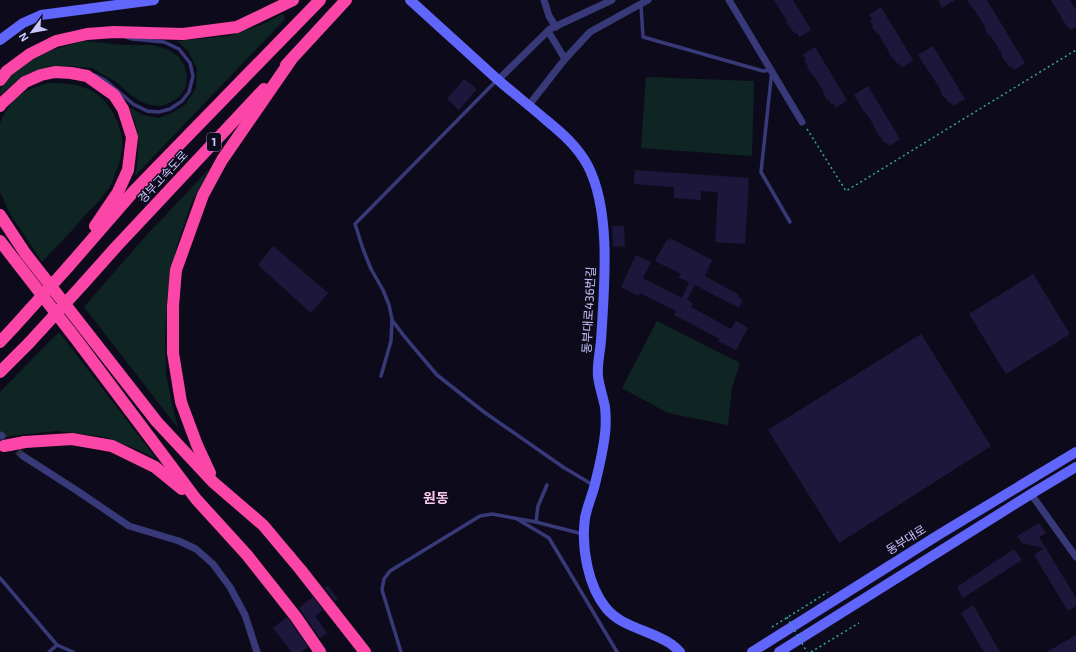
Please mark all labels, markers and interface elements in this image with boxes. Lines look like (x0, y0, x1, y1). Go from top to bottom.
north arrow (12, 12, 52, 52)
text: N (15, 31, 31, 44)
road number: 1 (207, 133, 221, 151)
street label: 경부고속도로 (135, 147, 190, 205)
street label: 동부대로436번길 (579, 266, 597, 354)
district label: 원동 (423, 489, 449, 506)
street label: 동부대로 (883, 522, 928, 557)

